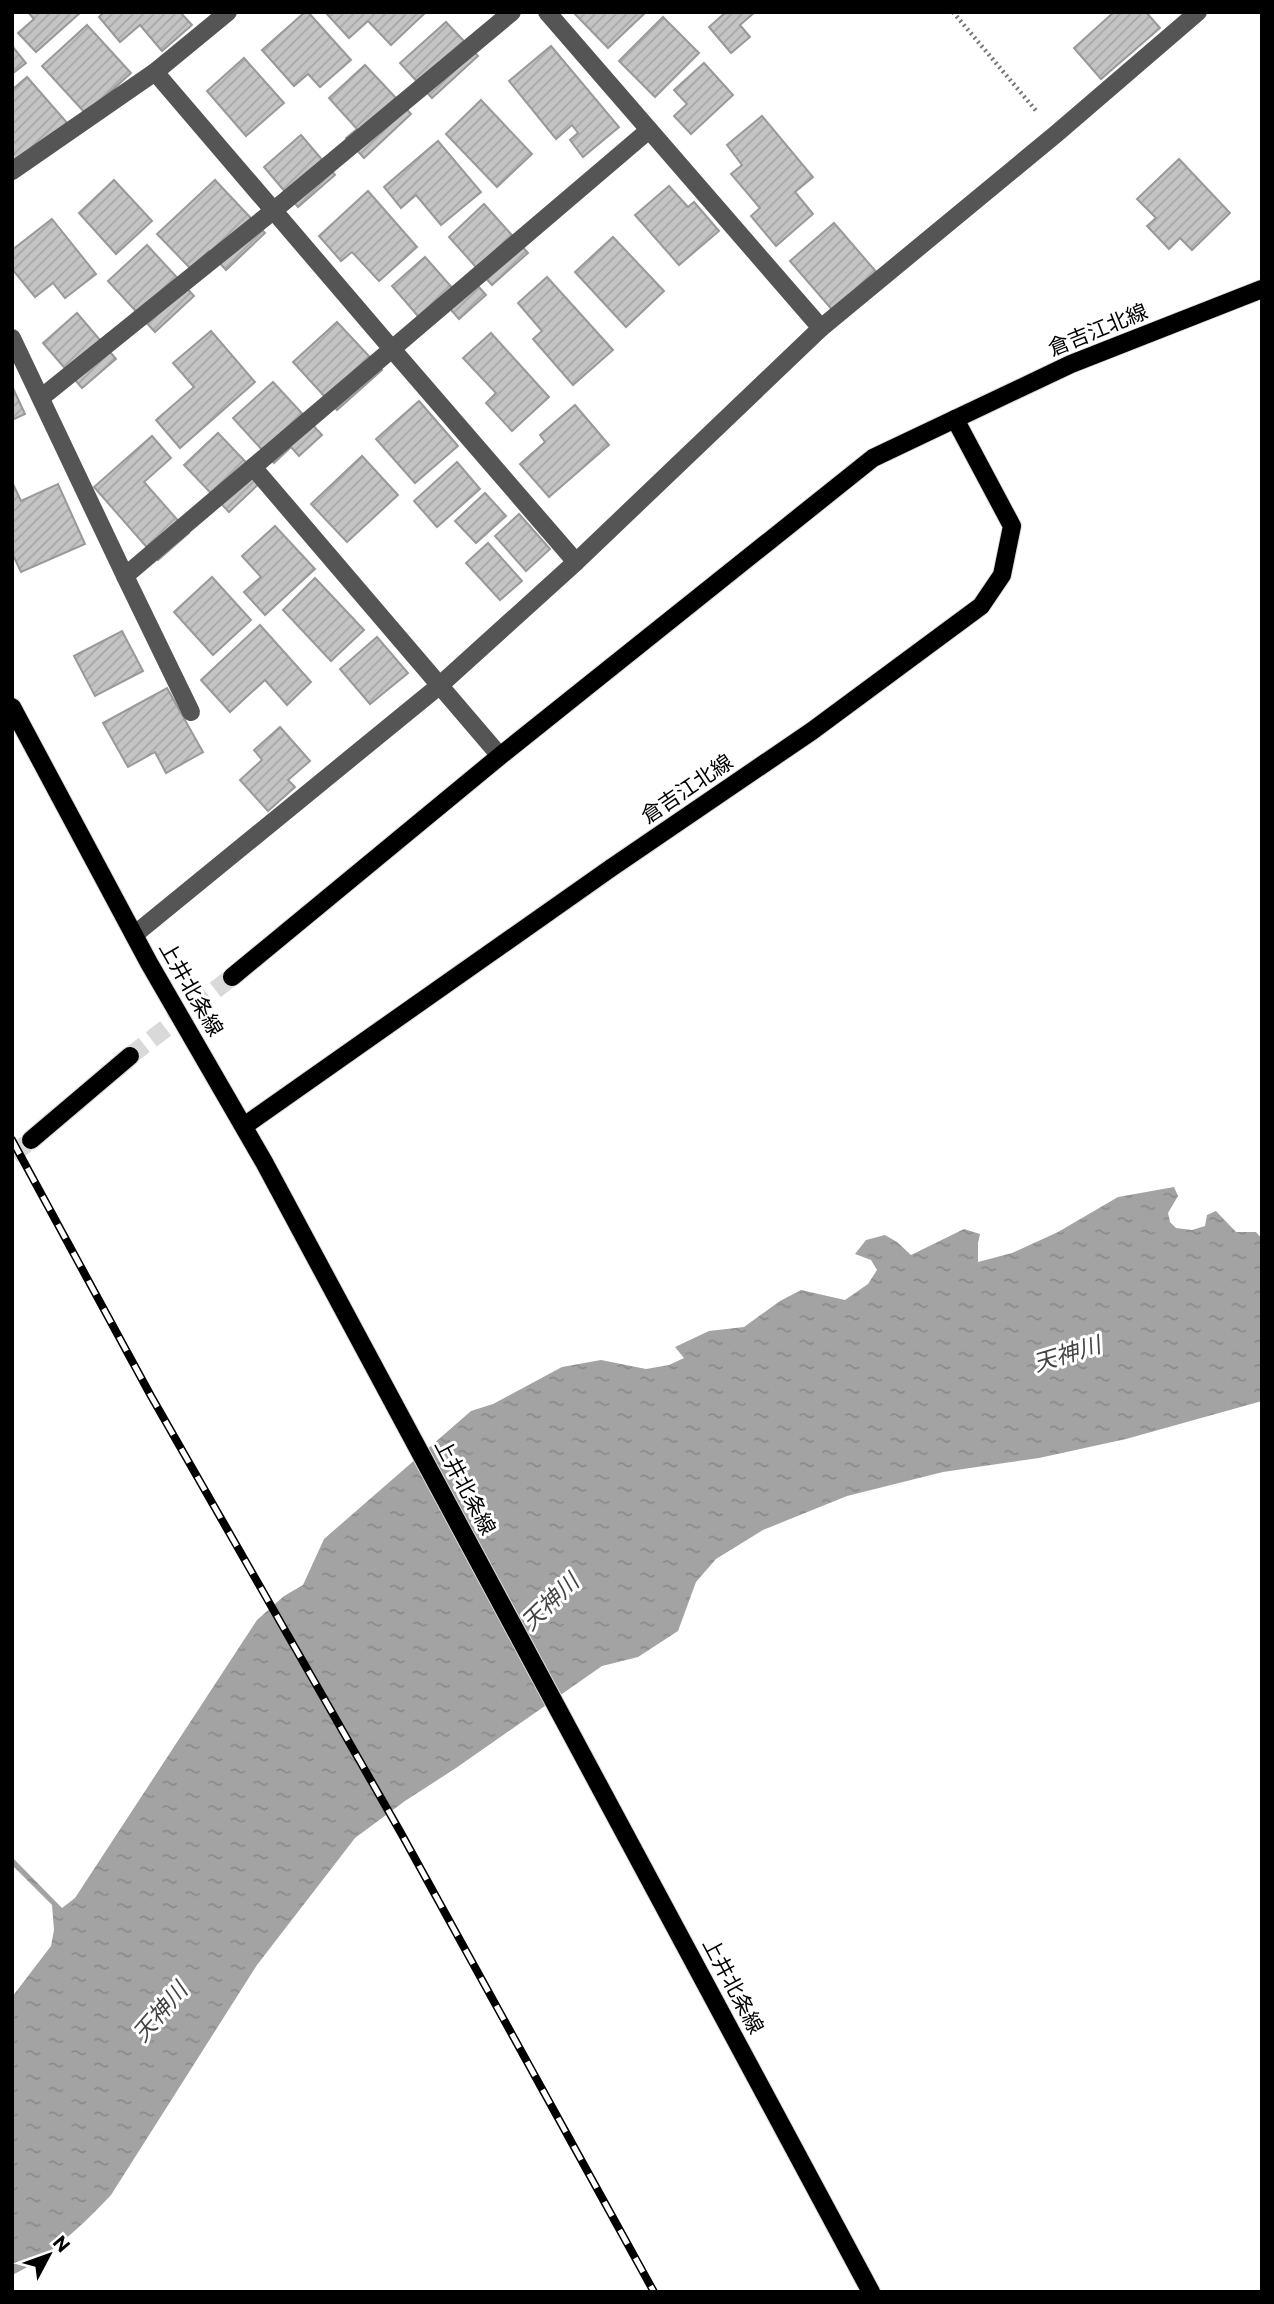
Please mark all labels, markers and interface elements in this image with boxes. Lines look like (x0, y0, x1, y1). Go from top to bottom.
street label: 倉吉江北線 (1044, 297, 1151, 360)
street label: 倉吉江北線 (636, 748, 737, 827)
street label: 上井北条線 (155, 937, 229, 1040)
water label: 天神川 (1030, 1329, 1107, 1377)
street label: 上井北条線 (431, 1434, 502, 1539)
water label: 天神川 (515, 1565, 586, 1635)
street label: 上井北条線 (699, 1933, 770, 2038)
water label: 天神川 (126, 1974, 194, 2047)
north arrow (14, 2220, 84, 2290)
text: N (49, 2231, 76, 2256)

